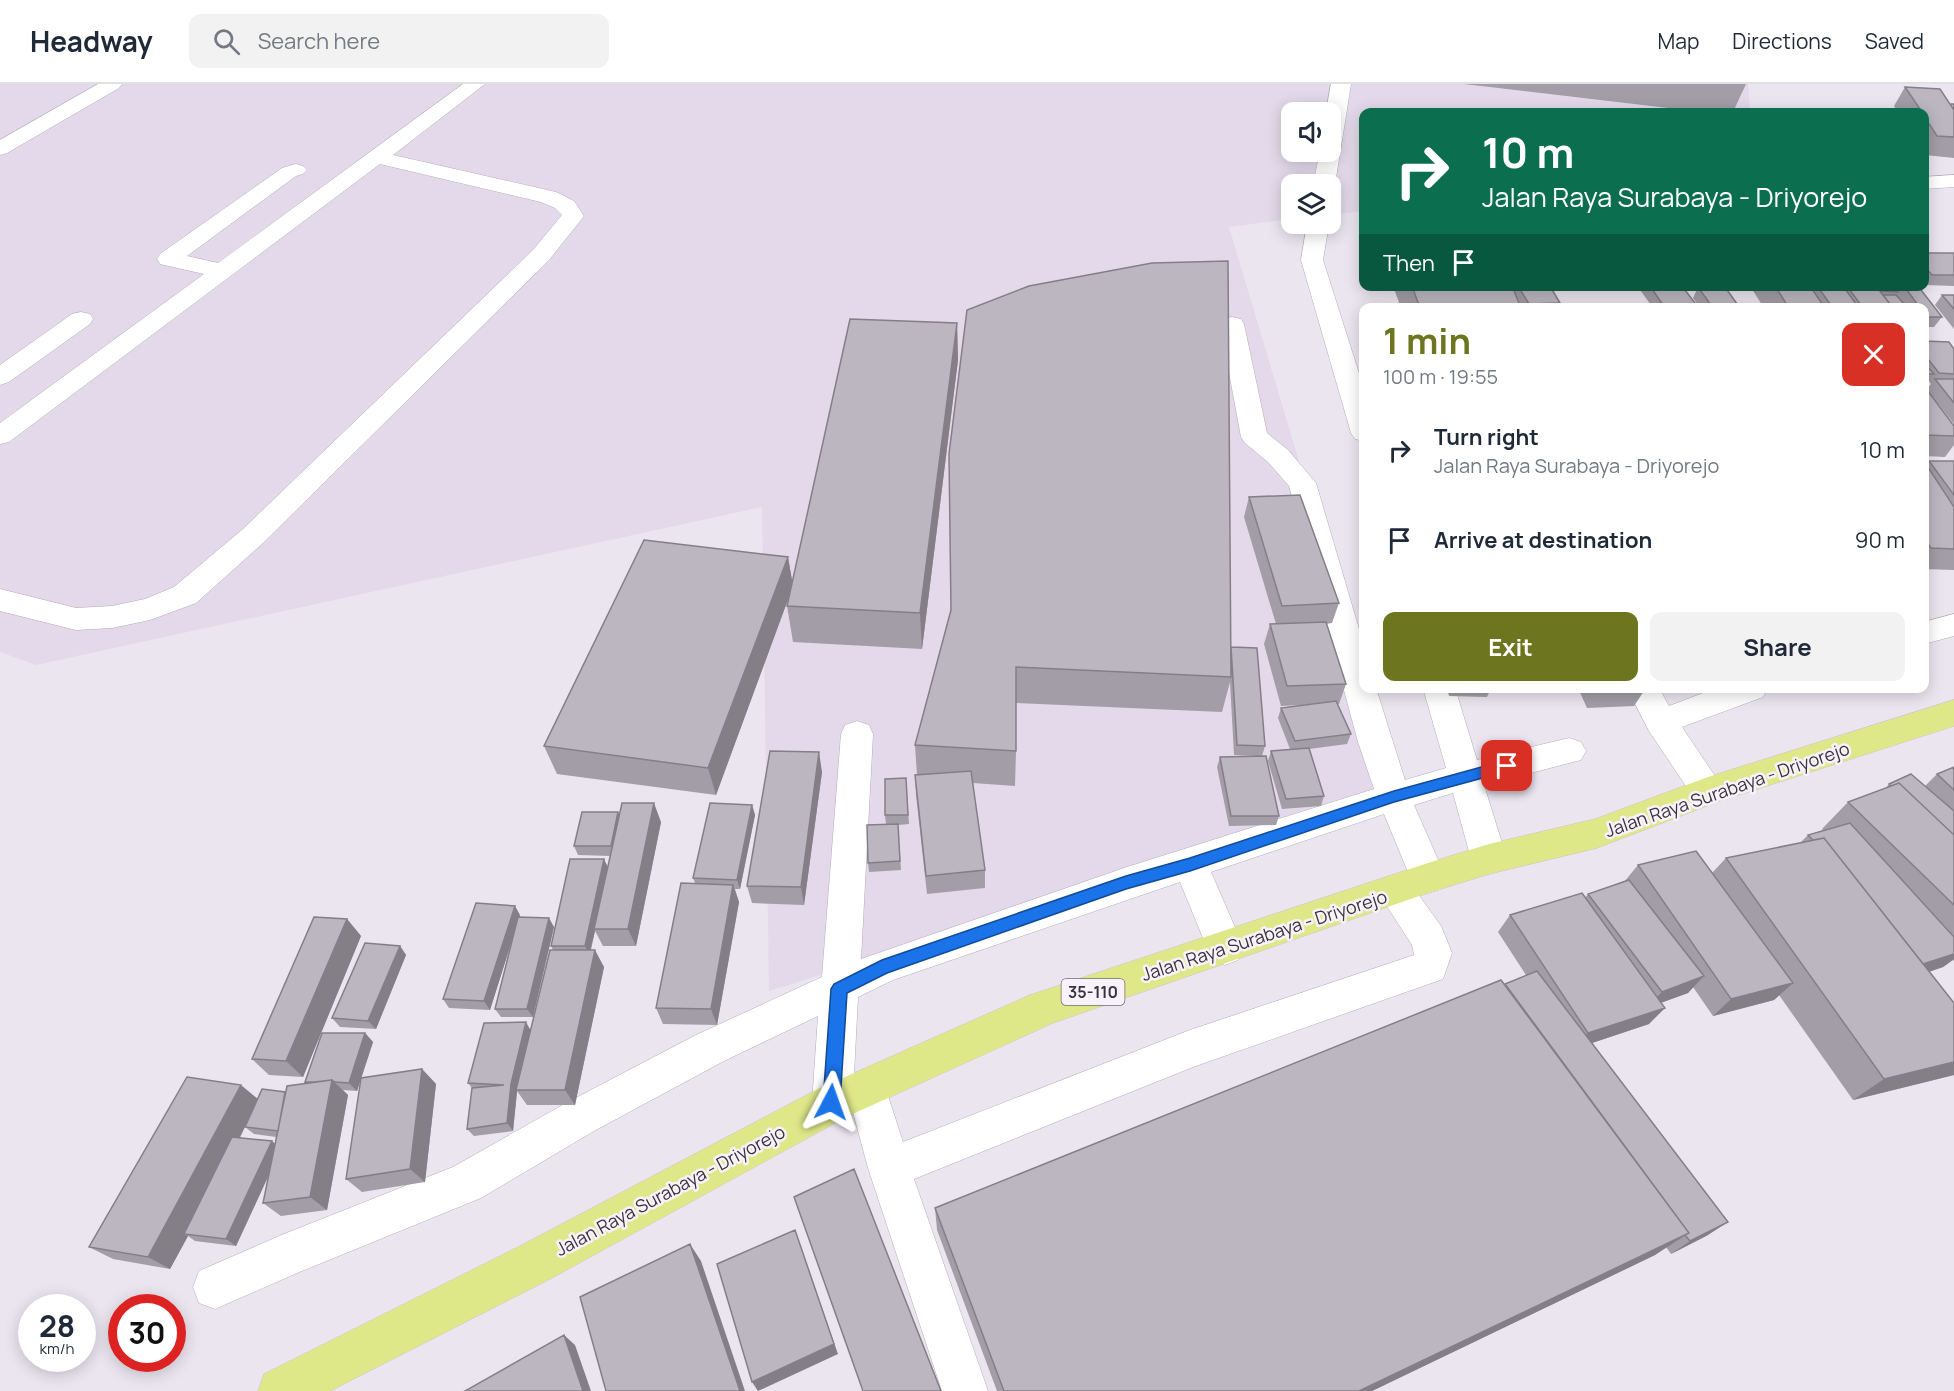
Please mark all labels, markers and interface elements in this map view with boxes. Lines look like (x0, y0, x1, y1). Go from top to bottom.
search box (189, 14, 609, 68)
text: Headway (30, 22, 153, 60)
icon: search (210, 25, 243, 58)
text: Search here (258, 26, 380, 56)
text: Map (1658, 27, 1699, 55)
text: Directions (1732, 27, 1832, 55)
text: Saved (1865, 27, 1924, 55)
map controls (1281, 102, 1341, 234)
button: sound (1281, 102, 1341, 162)
text: 10 m (1482, 123, 1574, 181)
icon: right (1383, 132, 1461, 210)
button: layers (1281, 174, 1341, 234)
text: Jalan Raya Surabaya - Driyorejo (1482, 178, 1867, 215)
icon: arrive (1447, 246, 1480, 279)
text: Then (1383, 248, 1435, 278)
text: 1 min (1383, 316, 1471, 365)
button: close (1842, 323, 1905, 386)
text: 100 m · 19:55 (1383, 363, 1498, 390)
text: Turn right (1434, 422, 1539, 452)
icon: right (1383, 434, 1416, 467)
text: 10 m (1860, 435, 1905, 465)
text: Jalan Raya Surabaya - Driyorejo (1434, 452, 1719, 479)
icon: arrive (1383, 524, 1416, 557)
text: Arrive at destination (1434, 525, 1652, 555)
text: 90 m (1855, 525, 1905, 555)
button: Exit (1383, 612, 1638, 681)
button: Share (1650, 612, 1905, 681)
street label: Jalan Raya Surabaya - Driyorejo (1602, 736, 1852, 842)
pin (1481, 740, 1532, 791)
icon: arrive (1490, 749, 1523, 782)
street label: Jalan Raya Surabaya - Driyorejo (1138, 884, 1390, 986)
road number: 35-110 (1062, 979, 1124, 1005)
position arrow (799, 1070, 863, 1134)
street label: Jalan Raya Surabaya - Driyorejo (551, 1119, 789, 1261)
speed limit sign: 30 (108, 1294, 186, 1372)
text: 28 (39, 1305, 75, 1346)
text: km/h (40, 1338, 74, 1359)

